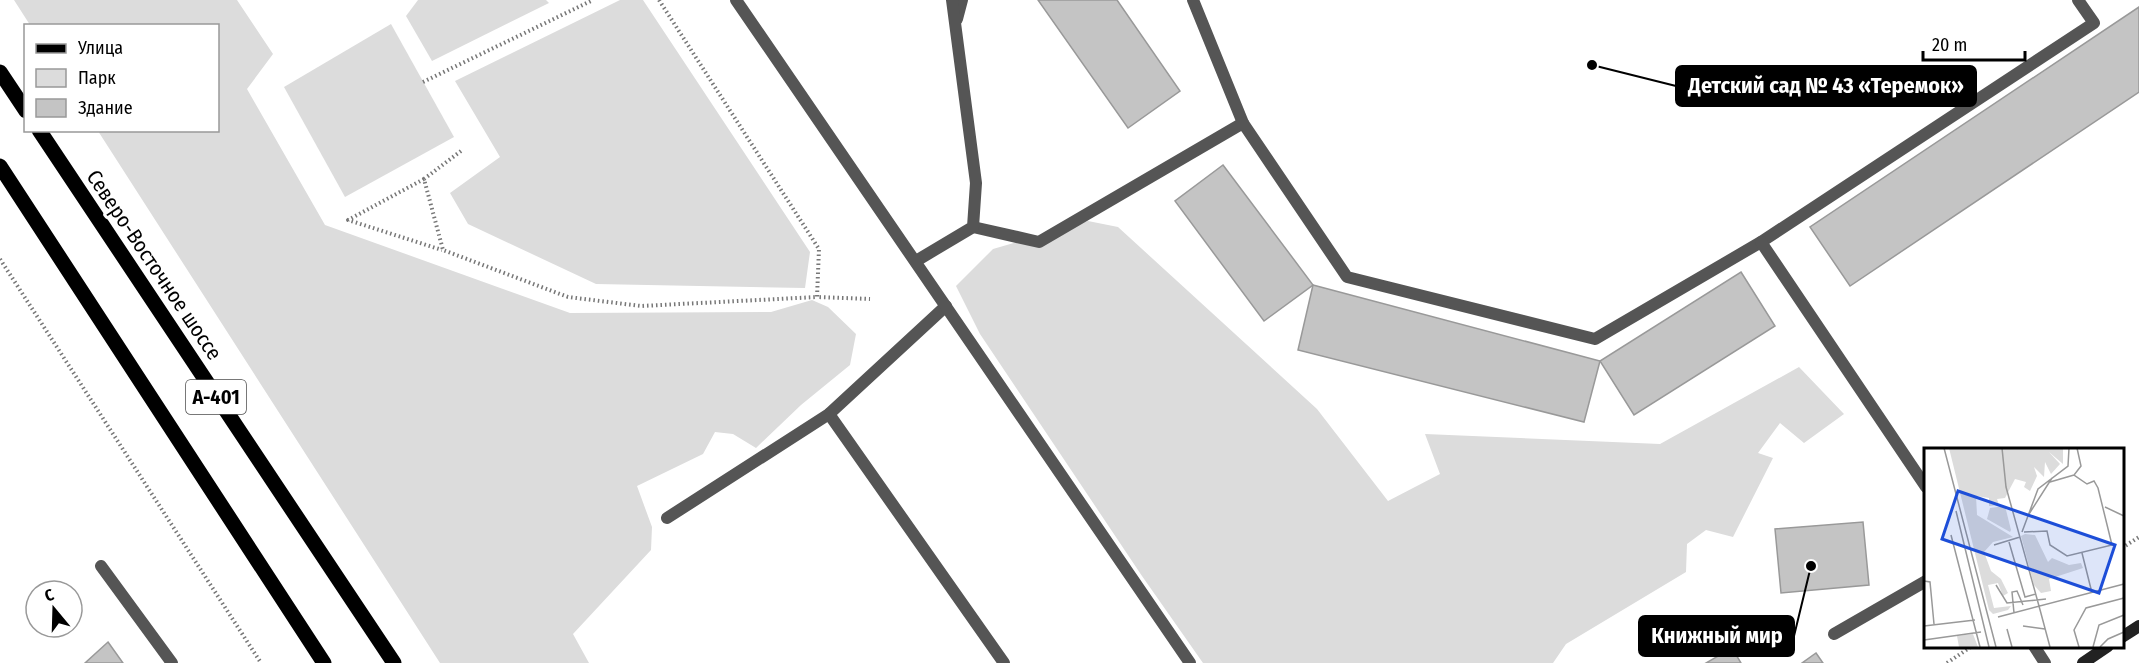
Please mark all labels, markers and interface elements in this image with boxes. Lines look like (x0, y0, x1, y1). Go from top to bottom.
legend (24, 24, 219, 132)
scale bar (1923, 24, 2025, 62)
text: 20 m (1932, 34, 1967, 56)
text: Улица (77, 37, 123, 59)
callout: Детский сад № 43 «Теремок» (1676, 66, 1976, 106)
text: Парк (78, 67, 116, 89)
text: Детский сад № 43 «Теремок» (1687, 72, 1964, 99)
text: Здание (78, 97, 133, 119)
street label: Северо-Восточное шоссе (81, 165, 227, 365)
road number: А-401 (186, 380, 246, 414)
inset map (1924, 448, 2124, 648)
north arrow (24, 579, 84, 639)
text: С (42, 585, 57, 606)
callout: Книжный мир (1639, 616, 1794, 656)
text: Книжный мир (1651, 622, 1783, 649)

